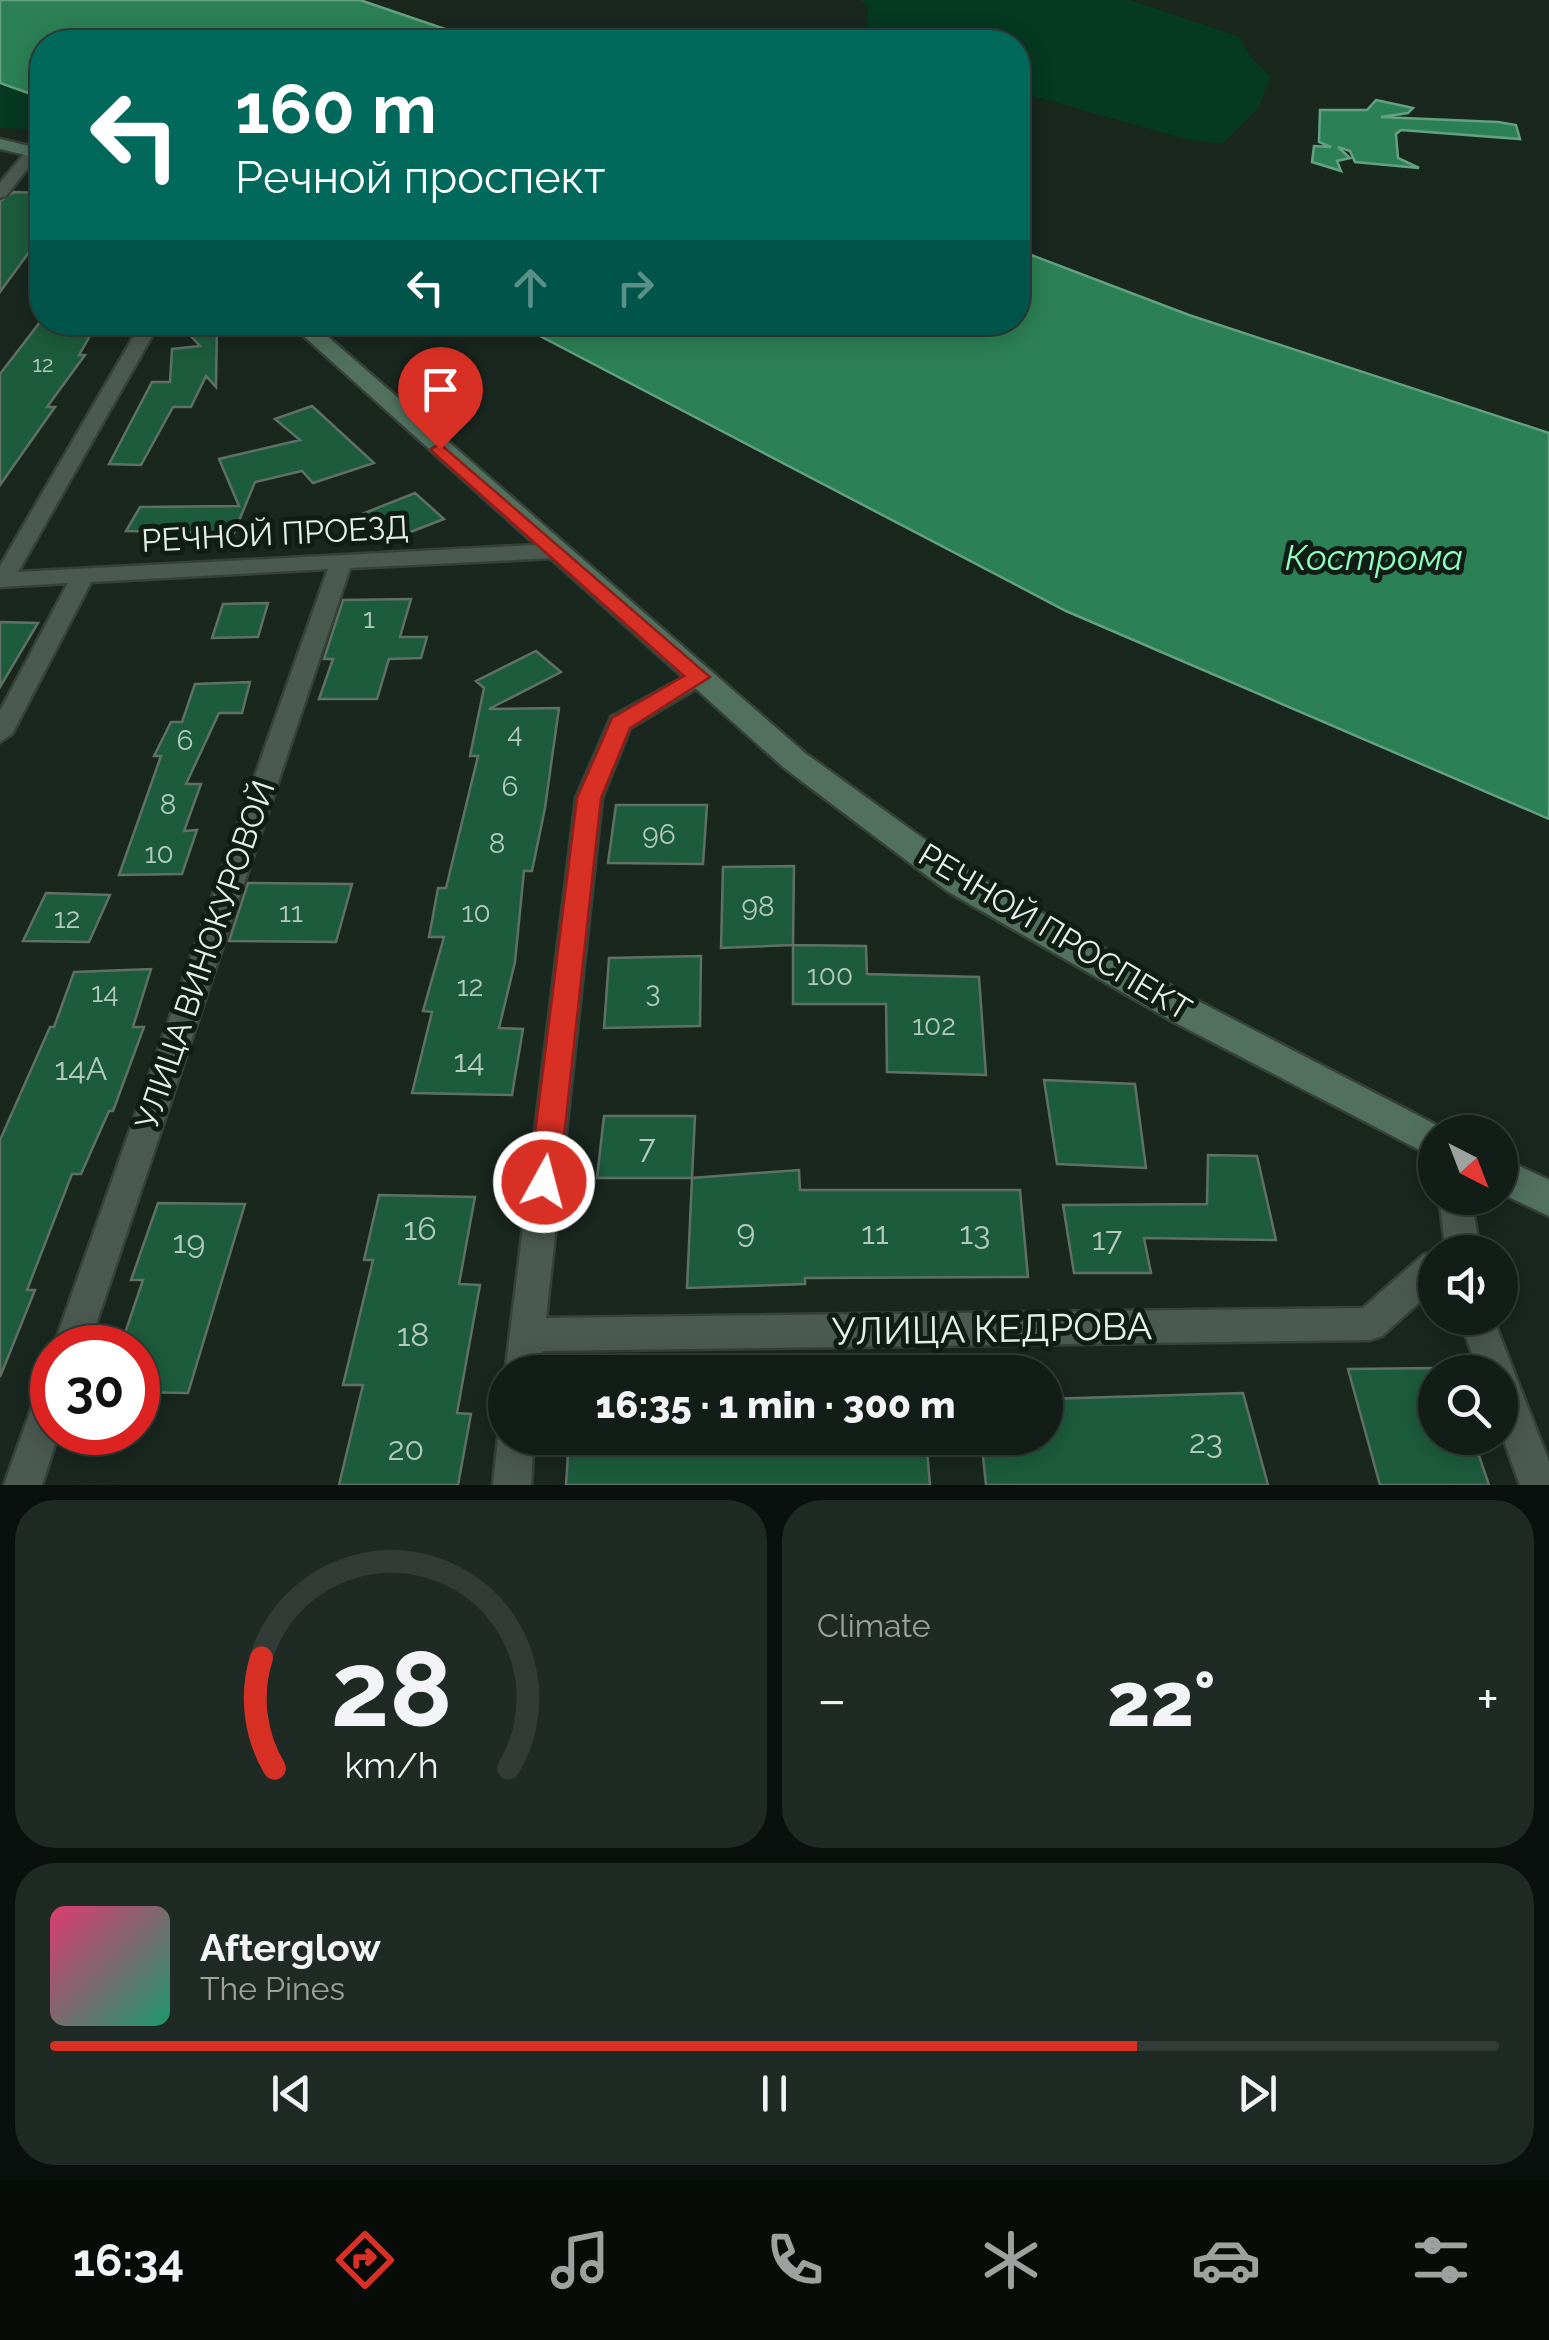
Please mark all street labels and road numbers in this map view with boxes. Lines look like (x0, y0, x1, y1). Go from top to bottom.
street label: РЕЧНОЙ ПРОЕЗД (141, 508, 409, 559)
street label: УЛИЦА ВИНОКУРОВОЙ (127, 776, 282, 1134)
street label: РЕЧНОЙ ПРОСПЕКТ (912, 836, 1198, 1028)
street label: УЛИЦА КЕДРОВА (831, 1303, 1153, 1354)

